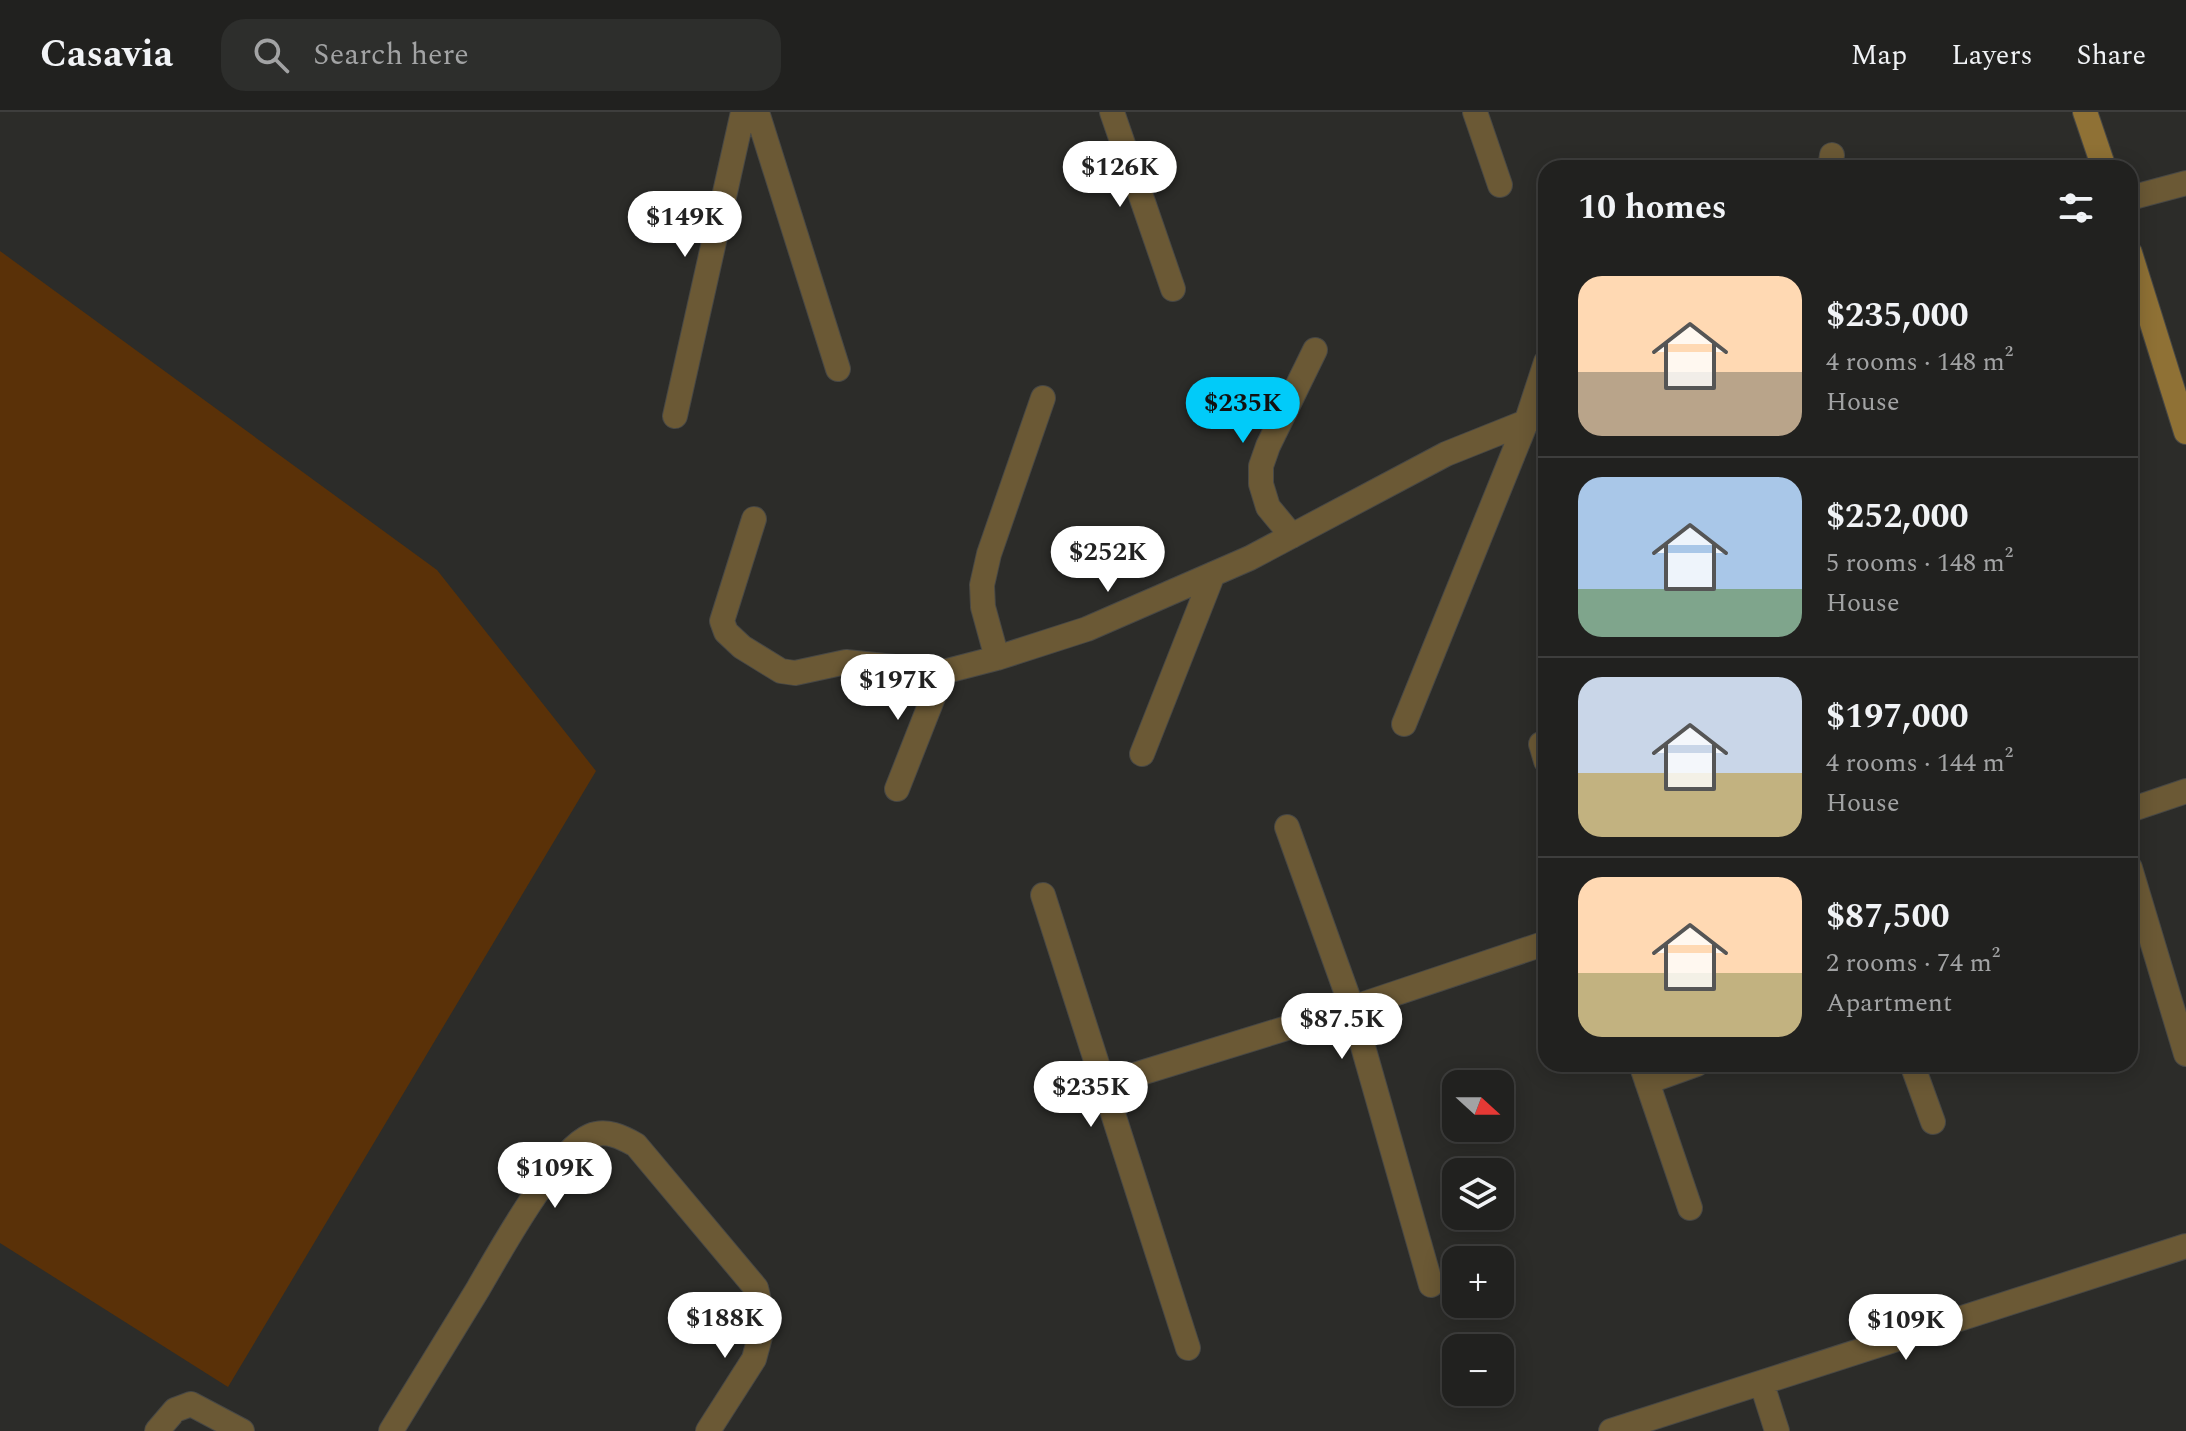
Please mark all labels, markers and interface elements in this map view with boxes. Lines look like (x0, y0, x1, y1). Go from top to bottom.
search box (221, 19, 781, 91)
text: Casavia (40, 26, 173, 84)
text: Search here (313, 32, 469, 78)
icon: search (249, 33, 293, 77)
text: Map (1851, 34, 1907, 77)
text: Layers (1951, 34, 2033, 77)
text: Share (2077, 34, 2146, 77)
pin: $126K (1064, 141, 1176, 209)
text: $126K (1081, 147, 1159, 187)
text: 10 homes (1578, 182, 1727, 234)
icon: filters (2054, 186, 2098, 230)
pin: $149K (629, 191, 741, 259)
text: $149K (646, 197, 724, 237)
text: $235,000 (1826, 290, 1969, 342)
icon: home (1642, 308, 1738, 404)
text: 4 rooms · 148 m² (1826, 342, 2013, 382)
pin: $235K (1187, 377, 1299, 445)
text: House (1826, 382, 1900, 422)
text: $235K (1204, 383, 1282, 423)
text: $252,000 (1826, 491, 1969, 543)
icon: home (1642, 509, 1738, 605)
pin: $252K (1052, 526, 1164, 594)
text: $252K (1069, 532, 1147, 572)
text: 5 rooms · 148 m² (1826, 543, 2013, 583)
text: House (1826, 583, 1900, 623)
pin: $197K (842, 654, 954, 722)
text: $197K (859, 660, 937, 700)
text: $197,000 (1826, 691, 1969, 743)
icon: home (1642, 709, 1738, 805)
text: 4 rooms · 144 m² (1826, 743, 2013, 783)
text: House (1826, 783, 1900, 823)
text: $87,500 (1826, 891, 1950, 943)
icon: home (1642, 909, 1738, 1005)
text: 2 rooms · 74 m² (1826, 943, 2000, 983)
text: Apartment (1826, 983, 1952, 1023)
pin: $87.5K (1277, 993, 1407, 1061)
text: $87.5K (1299, 999, 1385, 1039)
pin: $235K (1035, 1061, 1147, 1129)
text: $235K (1052, 1067, 1130, 1107)
north arrow (1442, 1070, 1514, 1142)
map controls (1442, 1070, 1514, 1406)
pin: $109K (499, 1142, 611, 1210)
text: $109K (516, 1148, 594, 1188)
button: layers (1442, 1158, 1514, 1230)
button: + (1442, 1246, 1514, 1318)
pin: $188K (669, 1292, 781, 1360)
pin: $109K (1850, 1294, 1962, 1362)
text: $188K (686, 1298, 764, 1338)
text: $109K (1867, 1300, 1945, 1340)
button: − (1442, 1334, 1514, 1406)

